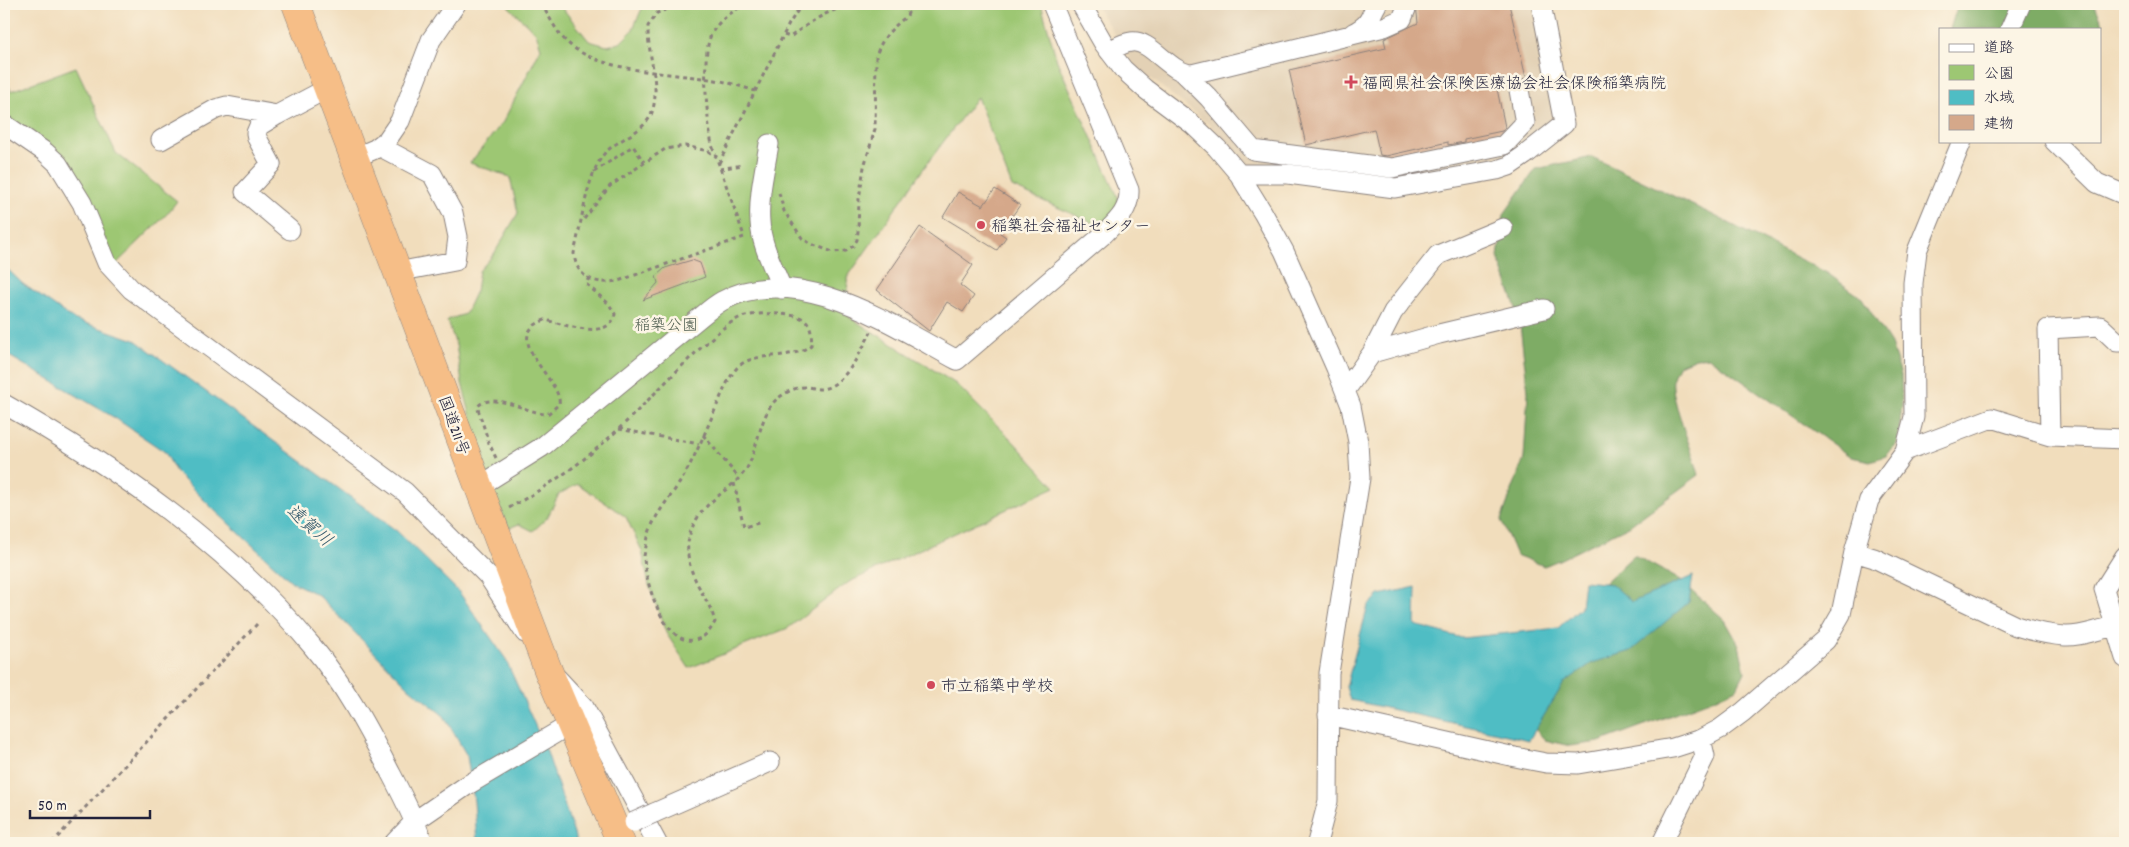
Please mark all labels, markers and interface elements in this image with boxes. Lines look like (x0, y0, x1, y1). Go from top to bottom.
legend (1939, 28, 2102, 142)
text: 道路 (1984, 38, 2014, 60)
text: 公園 (1984, 64, 2014, 86)
place label: 福岡県社会保険医療協会社会保険稲築病院 (1362, 73, 1666, 96)
marker: 福岡県社会保険医療協会社会保険稲築病院 (1344, 75, 1358, 89)
text: 水域 (1984, 88, 2014, 110)
text: 建物 (1984, 114, 2014, 136)
place label: 稲築社会福祉センター (991, 216, 1150, 239)
marker: 稲築社会福祉センター (975, 219, 987, 231)
park label: 稲築公園 (634, 315, 698, 338)
street label: 国道211号 (431, 393, 474, 459)
water label: 遠賀川 (280, 500, 337, 554)
place label: 市立稲築中学校 (941, 676, 1053, 699)
marker: 市立稲築中学校 (925, 679, 937, 691)
scale bar (30, 787, 150, 819)
text: 50 m (38, 796, 67, 818)

